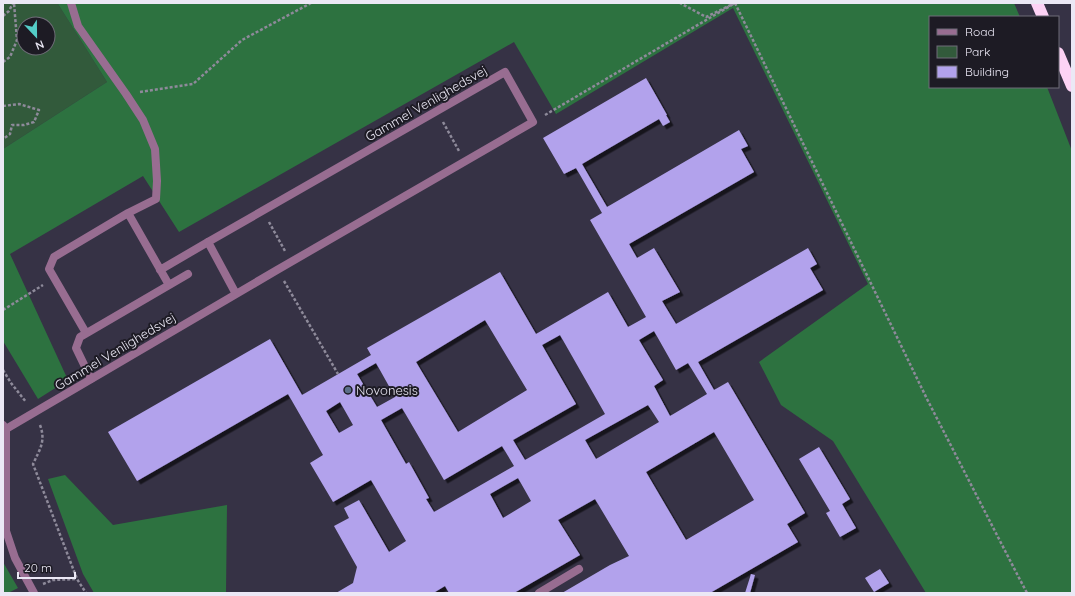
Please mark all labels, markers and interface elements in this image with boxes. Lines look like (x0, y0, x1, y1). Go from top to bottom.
north arrow (16, 16, 56, 56)
legend (929, 16, 1059, 88)
text: Road (965, 24, 995, 39)
text: N (33, 37, 46, 53)
text: Park (965, 44, 990, 59)
street label: Gammel Venlighedsvej (362, 62, 490, 144)
text: Building (965, 64, 1009, 79)
street label: Gammel Venlighedsvej (52, 309, 178, 393)
place label: Novonesis (356, 382, 418, 398)
marker: Novonesis (343, 385, 353, 395)
scale bar (18, 554, 75, 580)
text: 20 m (24, 560, 52, 575)

